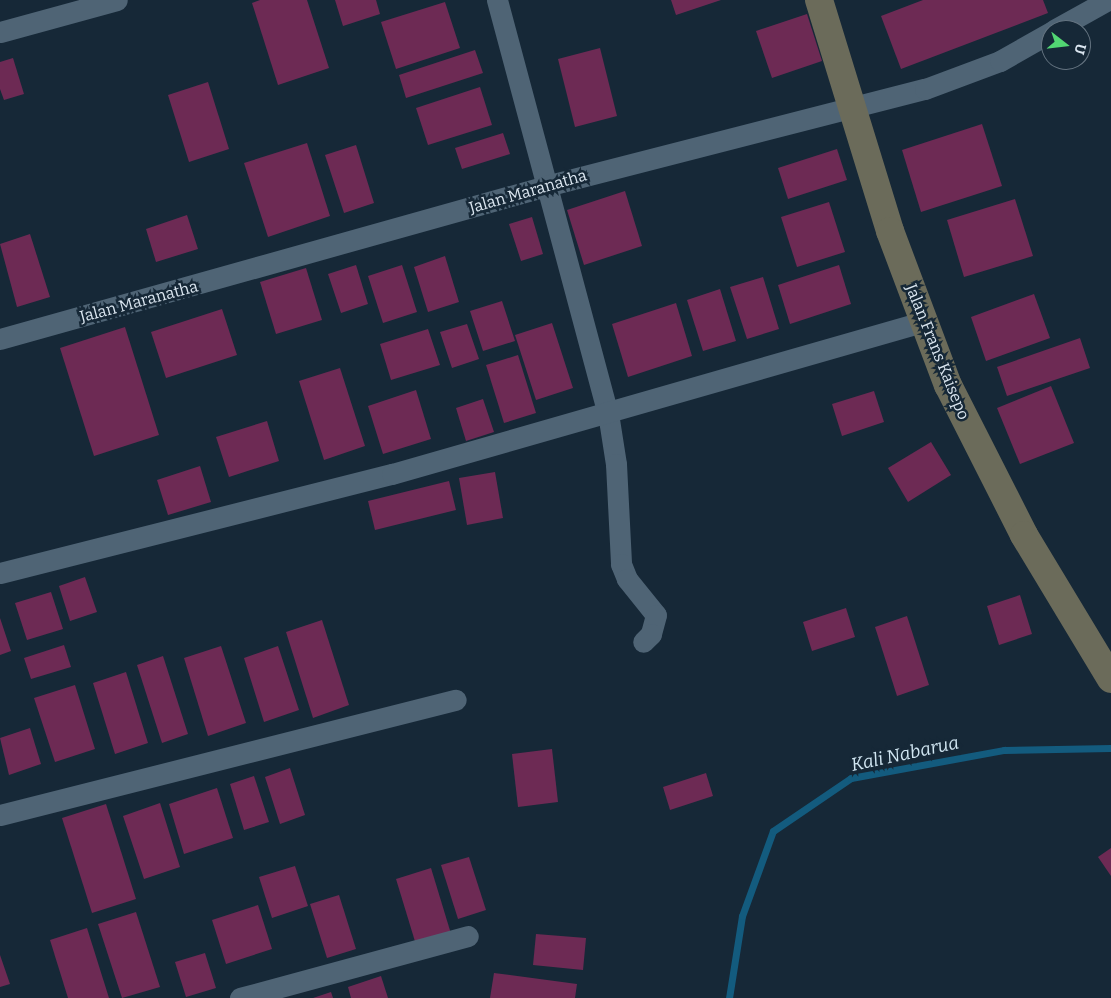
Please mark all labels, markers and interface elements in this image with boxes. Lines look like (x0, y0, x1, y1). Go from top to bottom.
north arrow (1041, 20, 1091, 70)
text: U (1070, 42, 1090, 56)
street label: Jalan Maranatha (467, 166, 589, 218)
street label: Jalan Maranatha (78, 277, 200, 327)
street label: Jalan Frans Kaisepo (901, 281, 973, 423)
water label: Kali Nabarua (849, 732, 961, 776)

